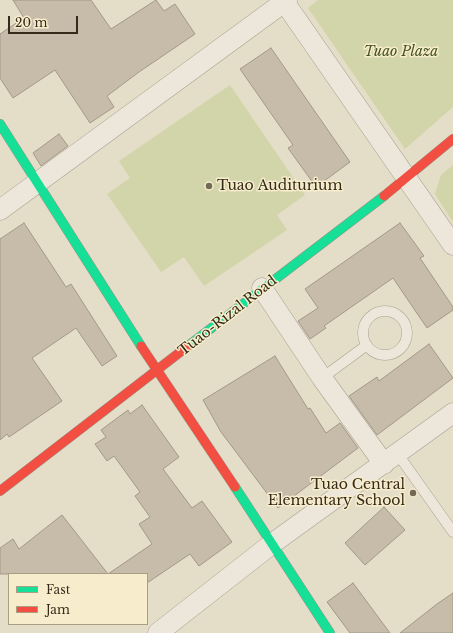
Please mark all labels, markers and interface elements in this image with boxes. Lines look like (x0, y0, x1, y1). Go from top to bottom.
scale bar (10, 8, 80, 34)
text: 20 m (15, 15, 47, 30)
park label: Tuao Plaza (364, 44, 438, 60)
place label: Tuao Auditurium (217, 178, 342, 194)
marker: Tuao Auditurium (204, 181, 214, 191)
street label: Tuao-Rizal Road (175, 272, 281, 360)
place label: Tuao Central Elementary School (268, 477, 405, 510)
marker: Tuao Central Elementary School (408, 488, 418, 498)
legend (8, 573, 148, 625)
text: Fast (46, 582, 70, 597)
text: Jam (46, 602, 70, 617)

